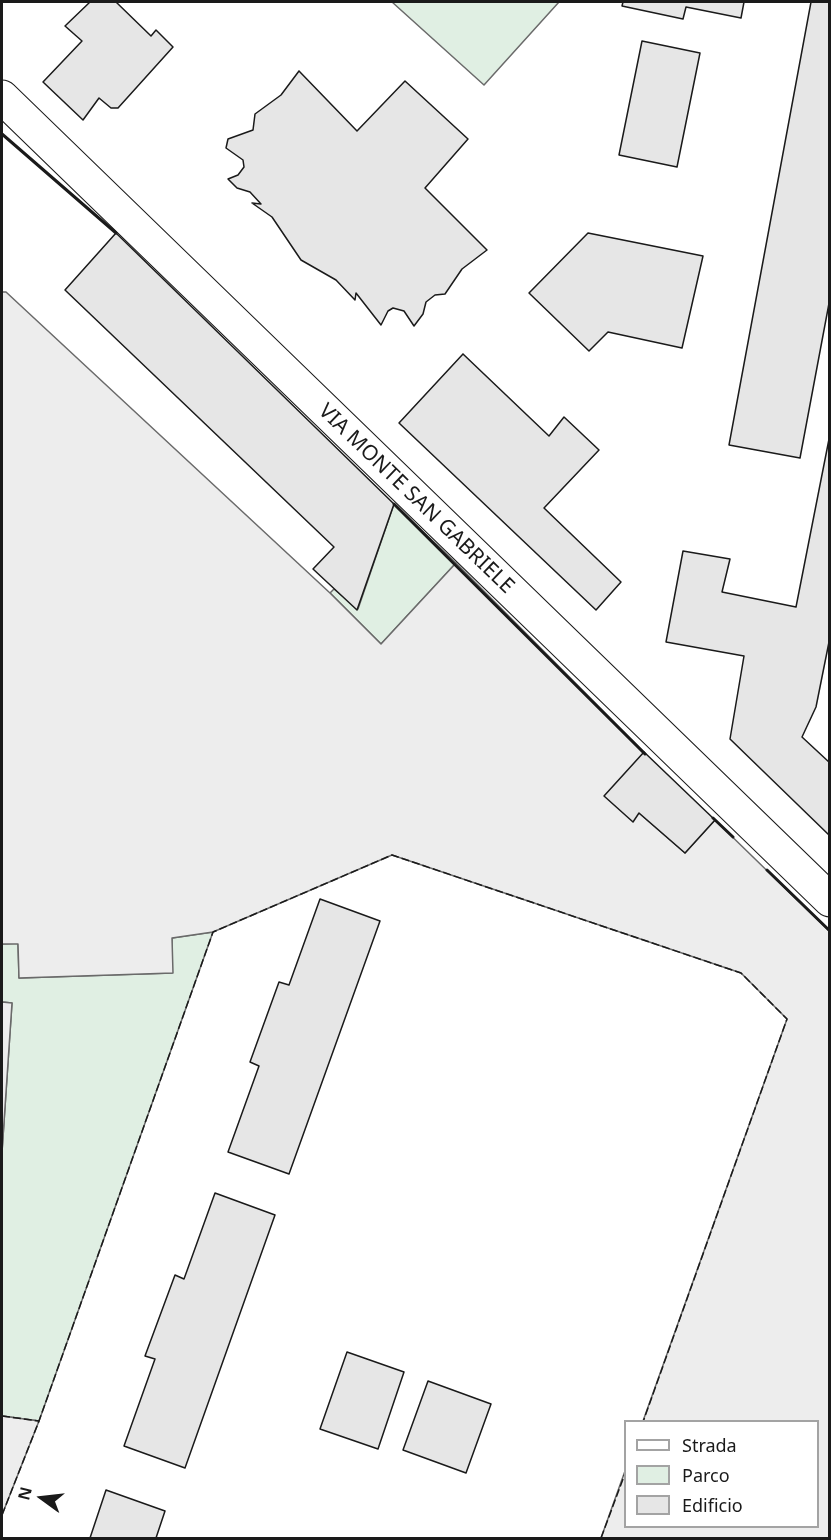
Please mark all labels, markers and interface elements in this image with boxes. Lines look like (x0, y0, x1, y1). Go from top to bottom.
street label: VIA MONTE SAN GABRIELE (313, 399, 519, 599)
legend (624, 1420, 819, 1528)
text: Strada (682, 1433, 737, 1457)
text: Parco (682, 1463, 730, 1487)
north arrow (12, 1468, 72, 1528)
text: N (12, 1484, 37, 1502)
text: Edificio (682, 1493, 743, 1517)

